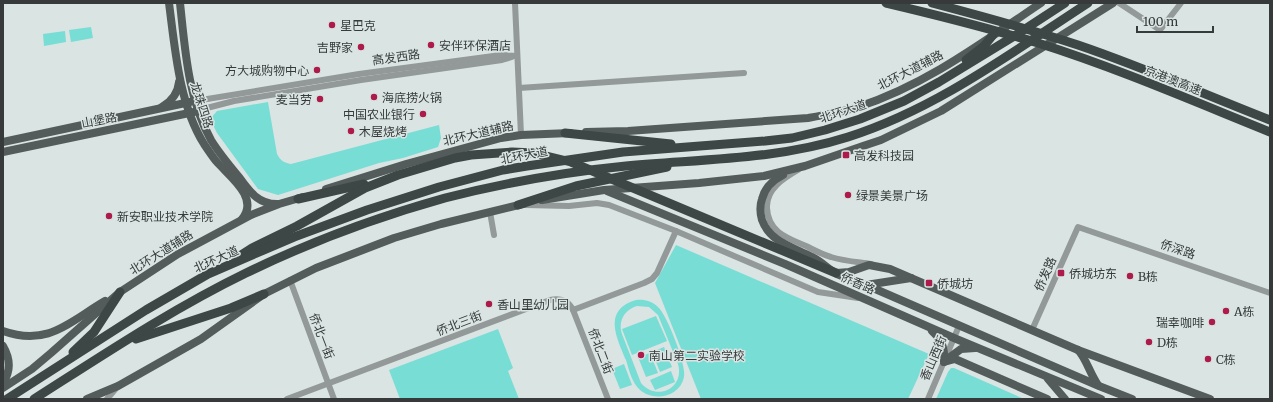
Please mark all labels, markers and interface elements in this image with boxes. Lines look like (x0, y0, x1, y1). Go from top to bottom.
scale bar (1137, 8, 1213, 34)
text: 100 m (1143, 14, 1178, 29)
place label: 星巴克 (340, 18, 376, 33)
marker: 星巴克 (327, 20, 337, 30)
place label: 安伴环保酒店 (439, 38, 511, 53)
place label: 吉野家 (317, 40, 353, 55)
marker: 安伴环保酒店 (426, 40, 436, 50)
marker: 吉野家 (356, 42, 366, 52)
street label: 高发西路 (371, 46, 421, 68)
street label: 北环大道辅路 (875, 47, 945, 93)
street label: 京港澳高速 (1142, 62, 1204, 98)
place label: 方大城购物中心 (225, 63, 309, 78)
marker: 方大城购物中心 (312, 65, 322, 75)
street label: 龙珠四路 (187, 80, 217, 130)
place label: 海底捞火锅 (382, 90, 442, 105)
place label: 麦当劳 (276, 92, 312, 107)
marker: 海底捞火锅 (369, 92, 379, 102)
marker: 麦当劳 (315, 94, 325, 104)
street label: 北环大道 (818, 96, 868, 126)
place label: 中国农业银行 (343, 107, 415, 122)
street label: 山堡路 (80, 109, 118, 131)
marker: 中国农业银行 (418, 109, 428, 119)
street label: 北环大道辅路 (441, 118, 515, 148)
place label: 木屋烧烤 (359, 124, 407, 139)
marker: 木屋烧烤 (346, 126, 356, 136)
street label: 北环大道 (499, 143, 549, 167)
place label: 高发科技园 (854, 148, 914, 163)
marker: 高发科技园 (841, 150, 851, 160)
place label: 绿景美景广场 (856, 188, 928, 203)
marker: 绿景美景广场 (843, 190, 853, 200)
place label: 新安职业技术学院 (117, 209, 213, 224)
marker: 新安职业技术学院 (104, 211, 114, 221)
street label: 北环大道辅路 (126, 227, 196, 277)
street label: 侨深路 (1159, 236, 1197, 262)
street label: 北环大道 (191, 242, 241, 276)
street label: 侨发路 (1031, 254, 1059, 294)
place label: 侨城坊东 (1069, 266, 1117, 281)
marker: 侨城坊东 (1056, 268, 1066, 278)
street label: 侨香路 (838, 269, 878, 297)
place label: B栋 (1138, 269, 1158, 284)
marker: B栋 (1125, 271, 1135, 281)
place label: 侨城坊 (937, 276, 973, 291)
marker: 侨城坊 (924, 278, 934, 288)
place label: 香山里幼儿园 (497, 297, 569, 312)
marker: 香山里幼儿园 (484, 299, 494, 309)
place label: A栋 (1233, 304, 1254, 319)
marker: A栋 (1221, 306, 1231, 316)
street label: 侨北三街 (434, 307, 484, 339)
street label: 侨北一街 (306, 311, 338, 361)
place label: 瑞幸咖啡 (1156, 315, 1204, 330)
marker: 瑞幸咖啡 (1207, 317, 1217, 327)
street label: 侨北二街 (585, 326, 617, 376)
street label: 香山西街 (917, 333, 949, 383)
place label: D栋 (1157, 335, 1178, 350)
marker: D栋 (1144, 337, 1154, 347)
place label: 南山第二实验学校 (649, 348, 745, 363)
marker: 南山第二实验学校 (636, 350, 646, 360)
place label: C栋 (1216, 352, 1236, 367)
marker: C栋 (1203, 354, 1213, 364)

